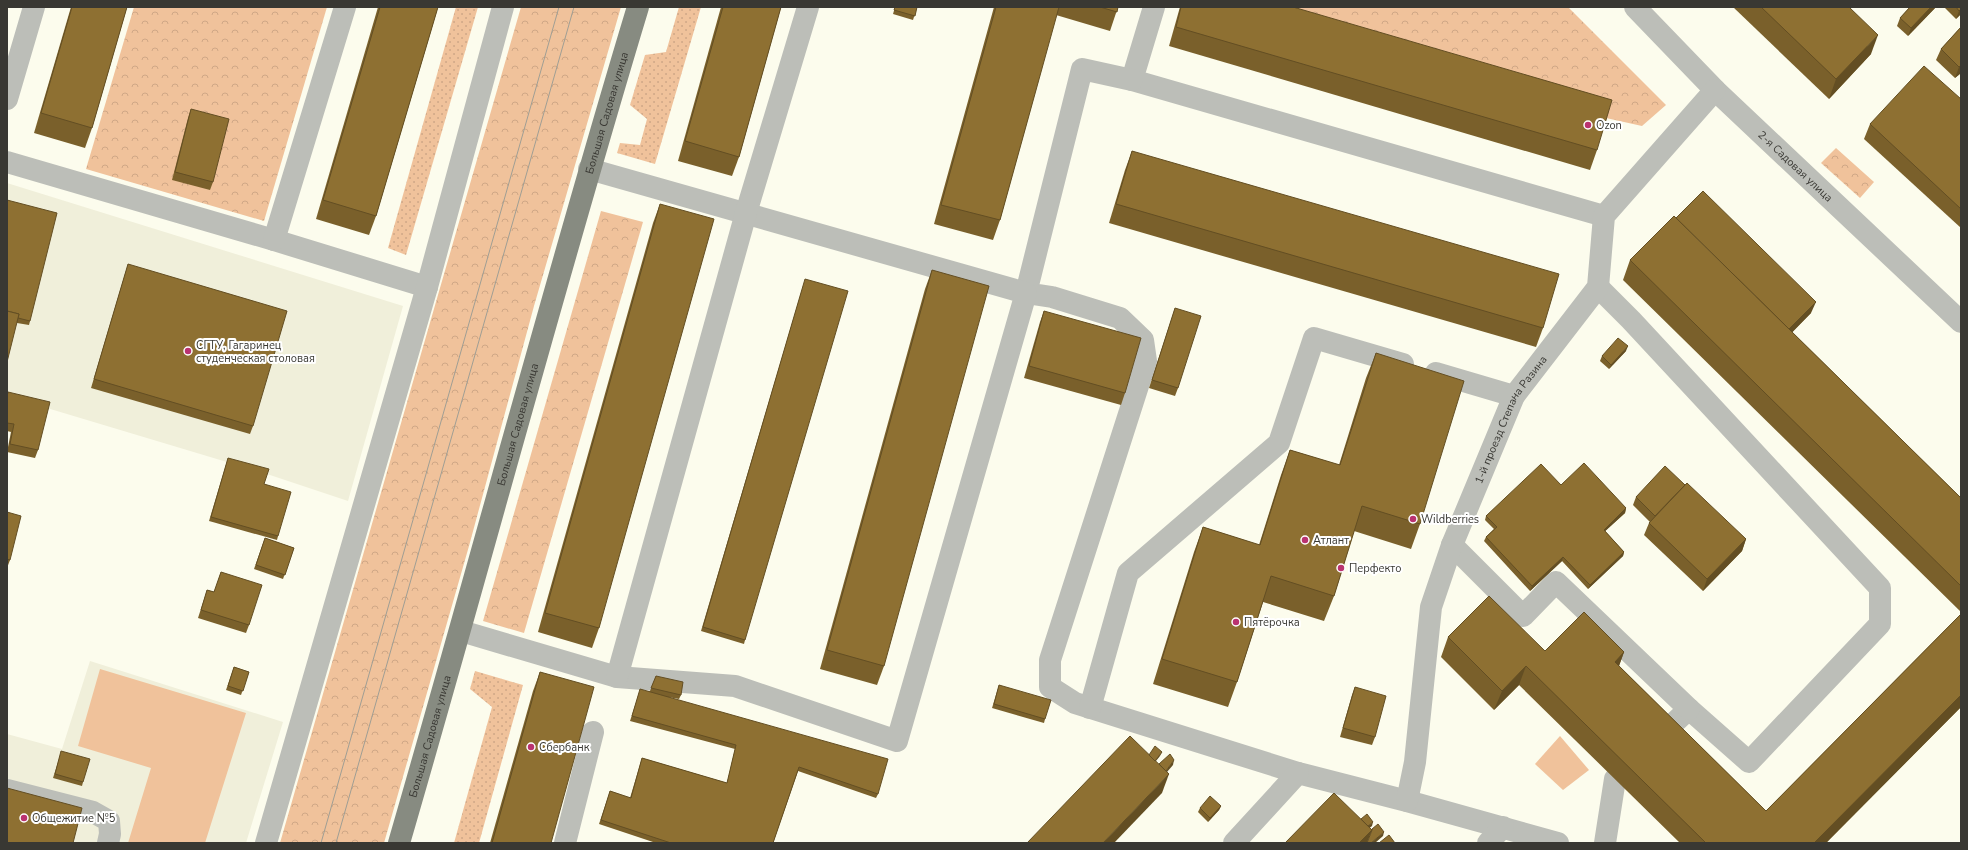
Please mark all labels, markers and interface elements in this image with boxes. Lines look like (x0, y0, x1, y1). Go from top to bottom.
street label: Большая Садовая улица (581, 50, 632, 176)
place label: Ozon (1596, 118, 1622, 133)
marker: Ozon (1583, 120, 1593, 130)
street label: 2-я Садовая улица (1755, 127, 1836, 205)
place label: СГТУ, Гагаринец студенческая столовая (196, 338, 315, 366)
marker: СГТУ, Гагаринец студенческая столовая (183, 346, 193, 356)
street label: 1-й проезд Степана Разина (1471, 352, 1550, 486)
street label: Большая Садовая улица (493, 361, 542, 487)
place label: Wildberries (1421, 512, 1479, 527)
marker: Wildberries (1408, 514, 1418, 524)
place label: Атлант (1313, 533, 1349, 548)
marker: Атлант (1300, 535, 1310, 545)
place label: Перфекто (1349, 561, 1401, 576)
marker: Перфекто (1336, 563, 1346, 573)
place label: Пятёрочка (1244, 615, 1300, 630)
marker: Пятёрочка (1231, 617, 1241, 627)
street label: Большая Садовая улица (405, 673, 454, 799)
place label: Сбербанк (539, 740, 590, 755)
marker: Сбербанк (526, 742, 536, 752)
place label: Общежитие №5 (32, 811, 116, 826)
marker: Общежитие №5 (19, 813, 29, 823)

